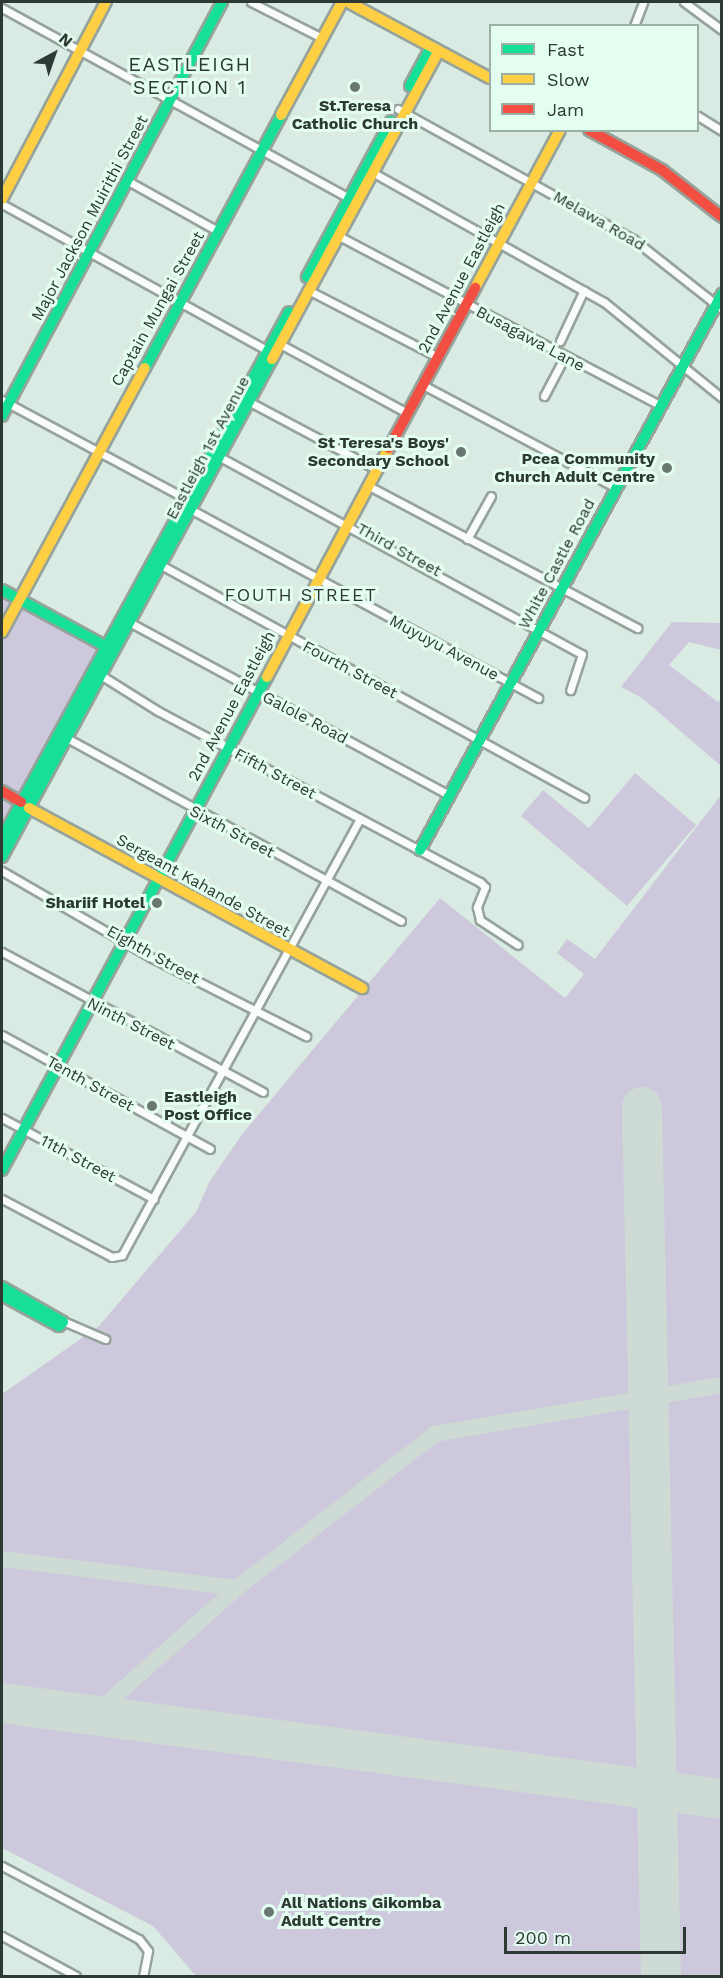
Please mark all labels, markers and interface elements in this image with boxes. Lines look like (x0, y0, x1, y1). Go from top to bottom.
north arrow (24, 24, 84, 84)
legend (489, 24, 699, 132)
text: N (55, 29, 77, 51)
text: Fast (547, 39, 584, 60)
district label: EASTLEIGH SECTION 1 (128, 53, 252, 100)
text: Slow (547, 69, 590, 90)
marker: St.Teresa Catholic Church (348, 80, 362, 94)
place label: St.Teresa Catholic Church (292, 96, 418, 134)
text: Jam (547, 99, 584, 120)
street label: Major Jackson Muirithi Street (27, 112, 153, 324)
street label: Melawa Road (549, 187, 649, 255)
street label: 2nd Avenue Eastleigh (414, 199, 510, 357)
street label: Captain Mungai Street (107, 228, 209, 390)
street label: Busagawa Lane (472, 302, 588, 376)
street label: Eastleigh 1st Avenue (162, 373, 254, 523)
place label: St Teresa's Boys' Secondary School (307, 433, 449, 471)
marker: St Teresa's Boys' Secondary School (454, 445, 468, 459)
place label: Pcea Community Church Adult Centre (494, 449, 655, 487)
marker: Pcea Community Church Adult Centre (660, 461, 674, 475)
street label: White Castle Road (515, 496, 599, 632)
street label: Third Street (353, 519, 445, 581)
district label: FOUTH STREET (225, 584, 377, 606)
street label: Muyuyu Avenue (386, 611, 502, 685)
street label: 2nd Avenue Eastleigh (184, 627, 280, 785)
street label: Fourth Street (299, 637, 401, 703)
street label: Galole Road (259, 688, 351, 748)
street label: Fifth Street (231, 744, 319, 804)
street label: Sixth Street (186, 802, 278, 862)
street label: Sergeant Kahande Street (113, 830, 293, 942)
place label: Shariif Hotel (45, 893, 145, 913)
marker: Shariif Hotel (150, 896, 164, 910)
street label: Eighth Street (103, 922, 203, 988)
street label: Ninth Street (84, 994, 178, 1054)
street label: Tenth Street (43, 1052, 137, 1116)
place label: Eastleigh Post Office (164, 1087, 252, 1125)
marker: Eastleigh Post Office (145, 1099, 159, 1113)
street label: 11th Street (37, 1131, 119, 1187)
place label: All Nations Gikomba Adult Centre (281, 1893, 441, 1931)
marker: All Nations Gikomba Adult Centre (262, 1905, 276, 1919)
scale bar (507, 1915, 688, 1953)
text: 200 m (515, 1927, 571, 1948)

